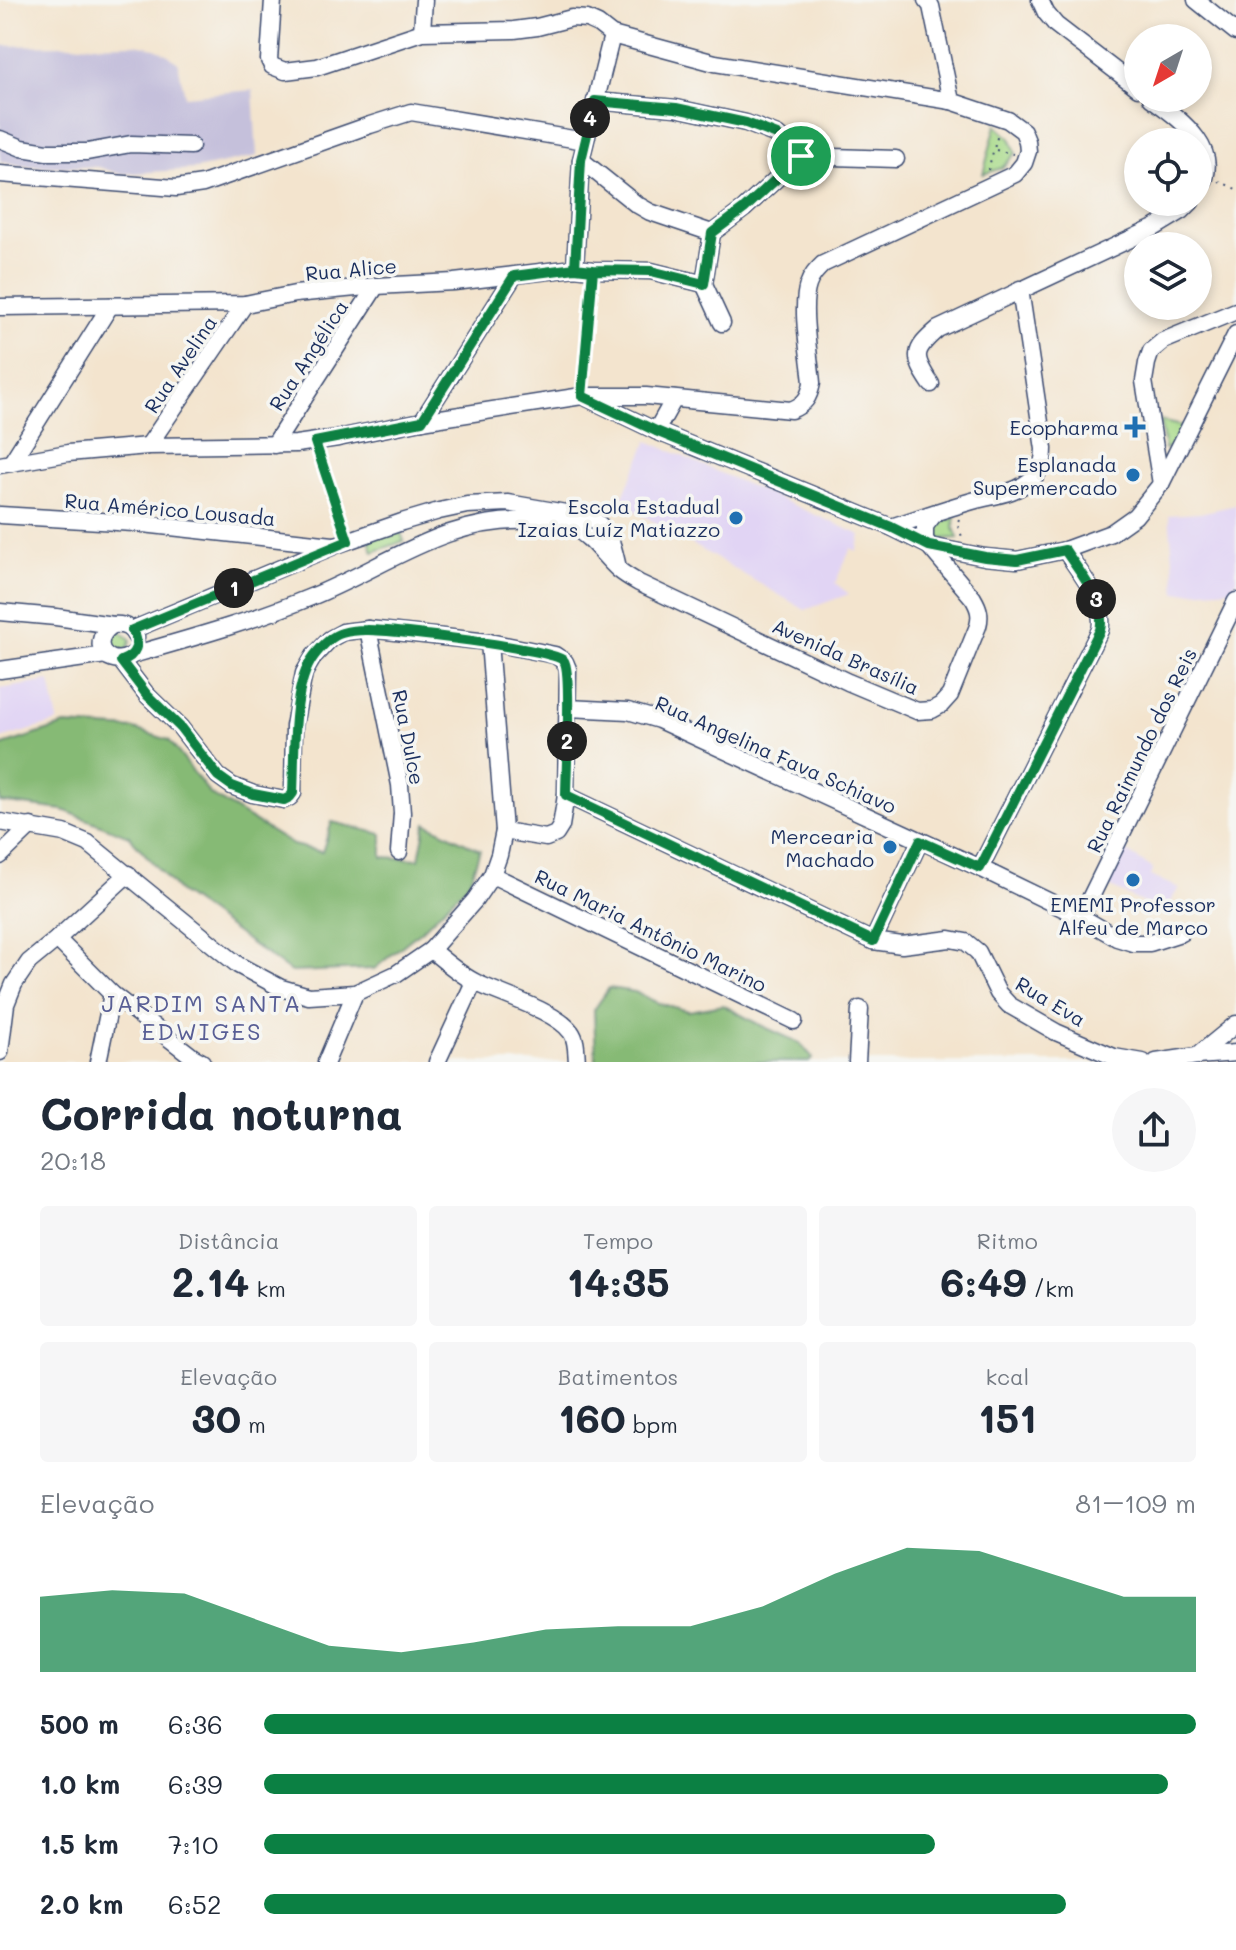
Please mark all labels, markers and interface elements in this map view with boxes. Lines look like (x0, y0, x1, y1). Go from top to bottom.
north arrow (1124, 24, 1212, 112)
map controls (1124, 24, 1212, 320)
pin: 4 (570, 98, 610, 138)
text: 4 (583, 103, 597, 132)
pin (767, 122, 835, 190)
button: locate (1124, 128, 1212, 216)
icon: arrive (779, 134, 823, 178)
button: layers (1124, 232, 1212, 320)
street label: Rua Alice (304, 252, 398, 286)
street label: Rua Angélica (263, 295, 353, 415)
street label: Rua Avelina (138, 310, 222, 418)
place label: Ecopharma (1009, 414, 1119, 440)
marker: Ecopharma (1126, 418, 1144, 436)
place label: Esplanada Supermercado (973, 451, 1117, 500)
marker: Esplanada Supermercado (1124, 466, 1142, 484)
street label: Rua Américo Lousada (63, 487, 277, 531)
place label: Escola Estadual Izaias Luíz Matiazzo (518, 493, 720, 542)
marker: Escola Estadual Izaias Luíz Matiazzo (727, 509, 745, 527)
pin: 1 (214, 568, 254, 608)
text: 1 (229, 573, 239, 602)
pin: 3 (1076, 579, 1116, 619)
text: 3 (1089, 584, 1103, 613)
street label: Avenida Brasília (769, 612, 923, 700)
street label: Rua Raimundo dos Reis (1080, 643, 1202, 857)
street label: Rua Dulce (387, 687, 431, 787)
street label: Rua Angelina Fava Schiavo (651, 689, 901, 819)
pin: 2 (547, 721, 587, 761)
text: 2 (561, 726, 573, 755)
place label: Mercearia Machado (770, 823, 874, 872)
marker: Mercearia Machado (881, 838, 899, 856)
street label: Rua Maria Antônio Marino (531, 863, 771, 998)
marker: EMEMI Professor Alfeu de Marco (1124, 871, 1142, 889)
place label: EMEMI Professor Alfeu de Marco (1050, 891, 1216, 940)
street label: Rua Eva (1011, 970, 1091, 1032)
district label: JARDIM SANTA EDWIGES (102, 987, 302, 1046)
text: Corrida noturna (40, 1084, 403, 1141)
button: share (1112, 1088, 1196, 1172)
text: 20:18 (40, 1143, 106, 1177)
text: Distância (178, 1226, 279, 1255)
text: Tempo (583, 1226, 653, 1255)
text: Ritmo (977, 1226, 1038, 1255)
text: 2.14 (172, 1255, 249, 1307)
text: 14:35 (566, 1255, 670, 1307)
text: 6:49 (940, 1255, 1027, 1307)
text: km (249, 1274, 286, 1303)
text: /km (1027, 1274, 1074, 1303)
text: Elevação (180, 1362, 277, 1391)
text: Batimentos (558, 1362, 678, 1391)
text: kcal (985, 1362, 1029, 1391)
text: 30 (192, 1391, 241, 1443)
text: 160 (558, 1391, 626, 1443)
text: 151 (978, 1391, 1037, 1443)
text: m (241, 1410, 266, 1439)
text: bpm (626, 1410, 678, 1439)
text: Elevação (40, 1486, 154, 1520)
text: 81–109 m (1075, 1486, 1196, 1520)
text: 500 m (40, 1707, 119, 1741)
text: 6:36 (168, 1707, 223, 1741)
text: 1.0 km (40, 1767, 120, 1801)
text: 6:39 (168, 1767, 222, 1801)
text: 1.5 km (40, 1827, 119, 1861)
text: 7:10 (168, 1827, 218, 1861)
text: 2.0 km (40, 1887, 123, 1921)
text: 6:52 (168, 1887, 221, 1921)

